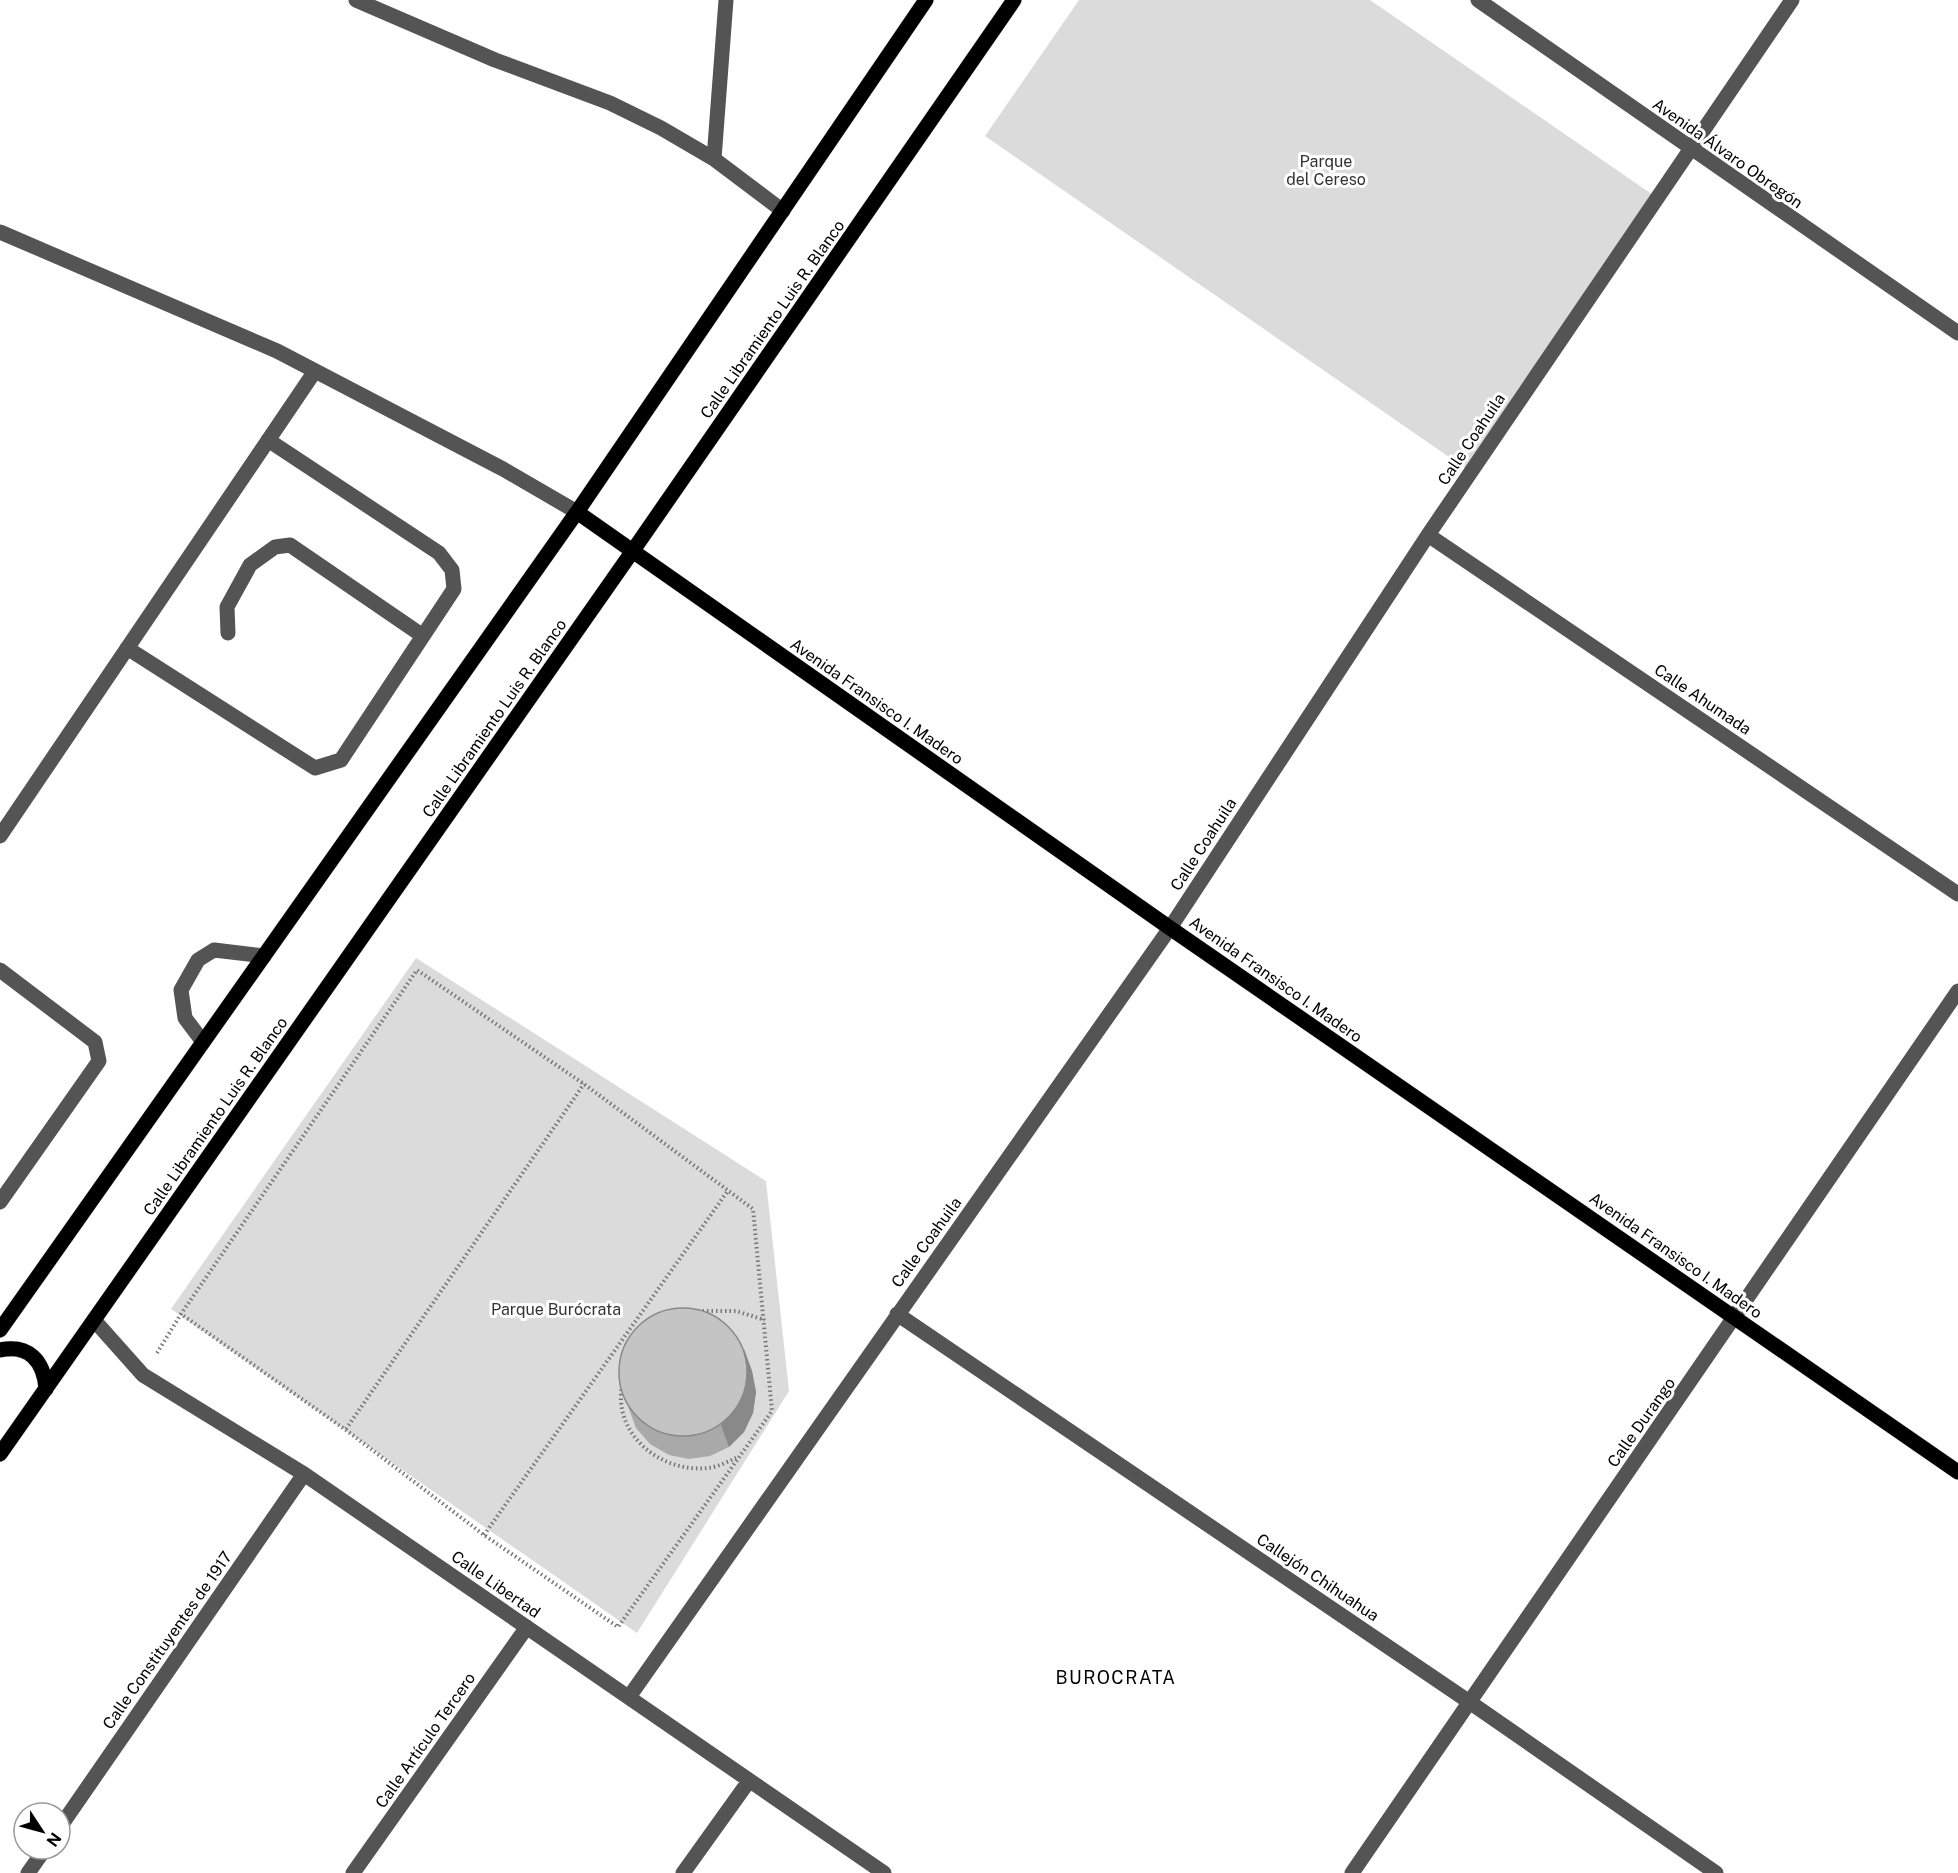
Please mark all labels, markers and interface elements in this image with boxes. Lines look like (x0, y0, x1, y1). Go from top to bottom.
street label: Avenida Álvaro Obregón (1649, 94, 1807, 212)
park label: Parque del Cereso (1286, 152, 1366, 189)
street label: Calle Libramiento Luis R. Blanco (696, 216, 848, 422)
street label: Calle Coahuila (1434, 390, 1509, 489)
street label: Calle Libramiento Luis R. Blanco (418, 615, 570, 821)
street label: Avenida Fransisco I. Madero (787, 634, 967, 768)
street label: Calle Ahumada (1651, 660, 1755, 739)
street label: Calle Coahuila (1166, 794, 1240, 894)
street label: Avenida Fransisco I. Madero (1186, 912, 1366, 1046)
street label: Calle Libramiento Luis R. Blanco (139, 1013, 291, 1219)
street label: Avenida Fransisco I. Madero (1586, 1188, 1766, 1322)
street label: Calle Coahuila (887, 1194, 965, 1291)
park label: Parque Burócrata (491, 1300, 621, 1319)
street label: Calle Durango (1604, 1374, 1679, 1471)
street label: Callejón Chihuahua (1253, 1529, 1382, 1625)
street label: Calle Libertad (448, 1547, 544, 1622)
street label: Calle Constituyentes de 1917 (99, 1548, 236, 1733)
district label: BUROCRATA (1055, 1667, 1177, 1688)
street label: Calle Artículo Tercero (371, 1669, 479, 1812)
north arrow (12, 1801, 72, 1861)
text: N (42, 1829, 65, 1850)

